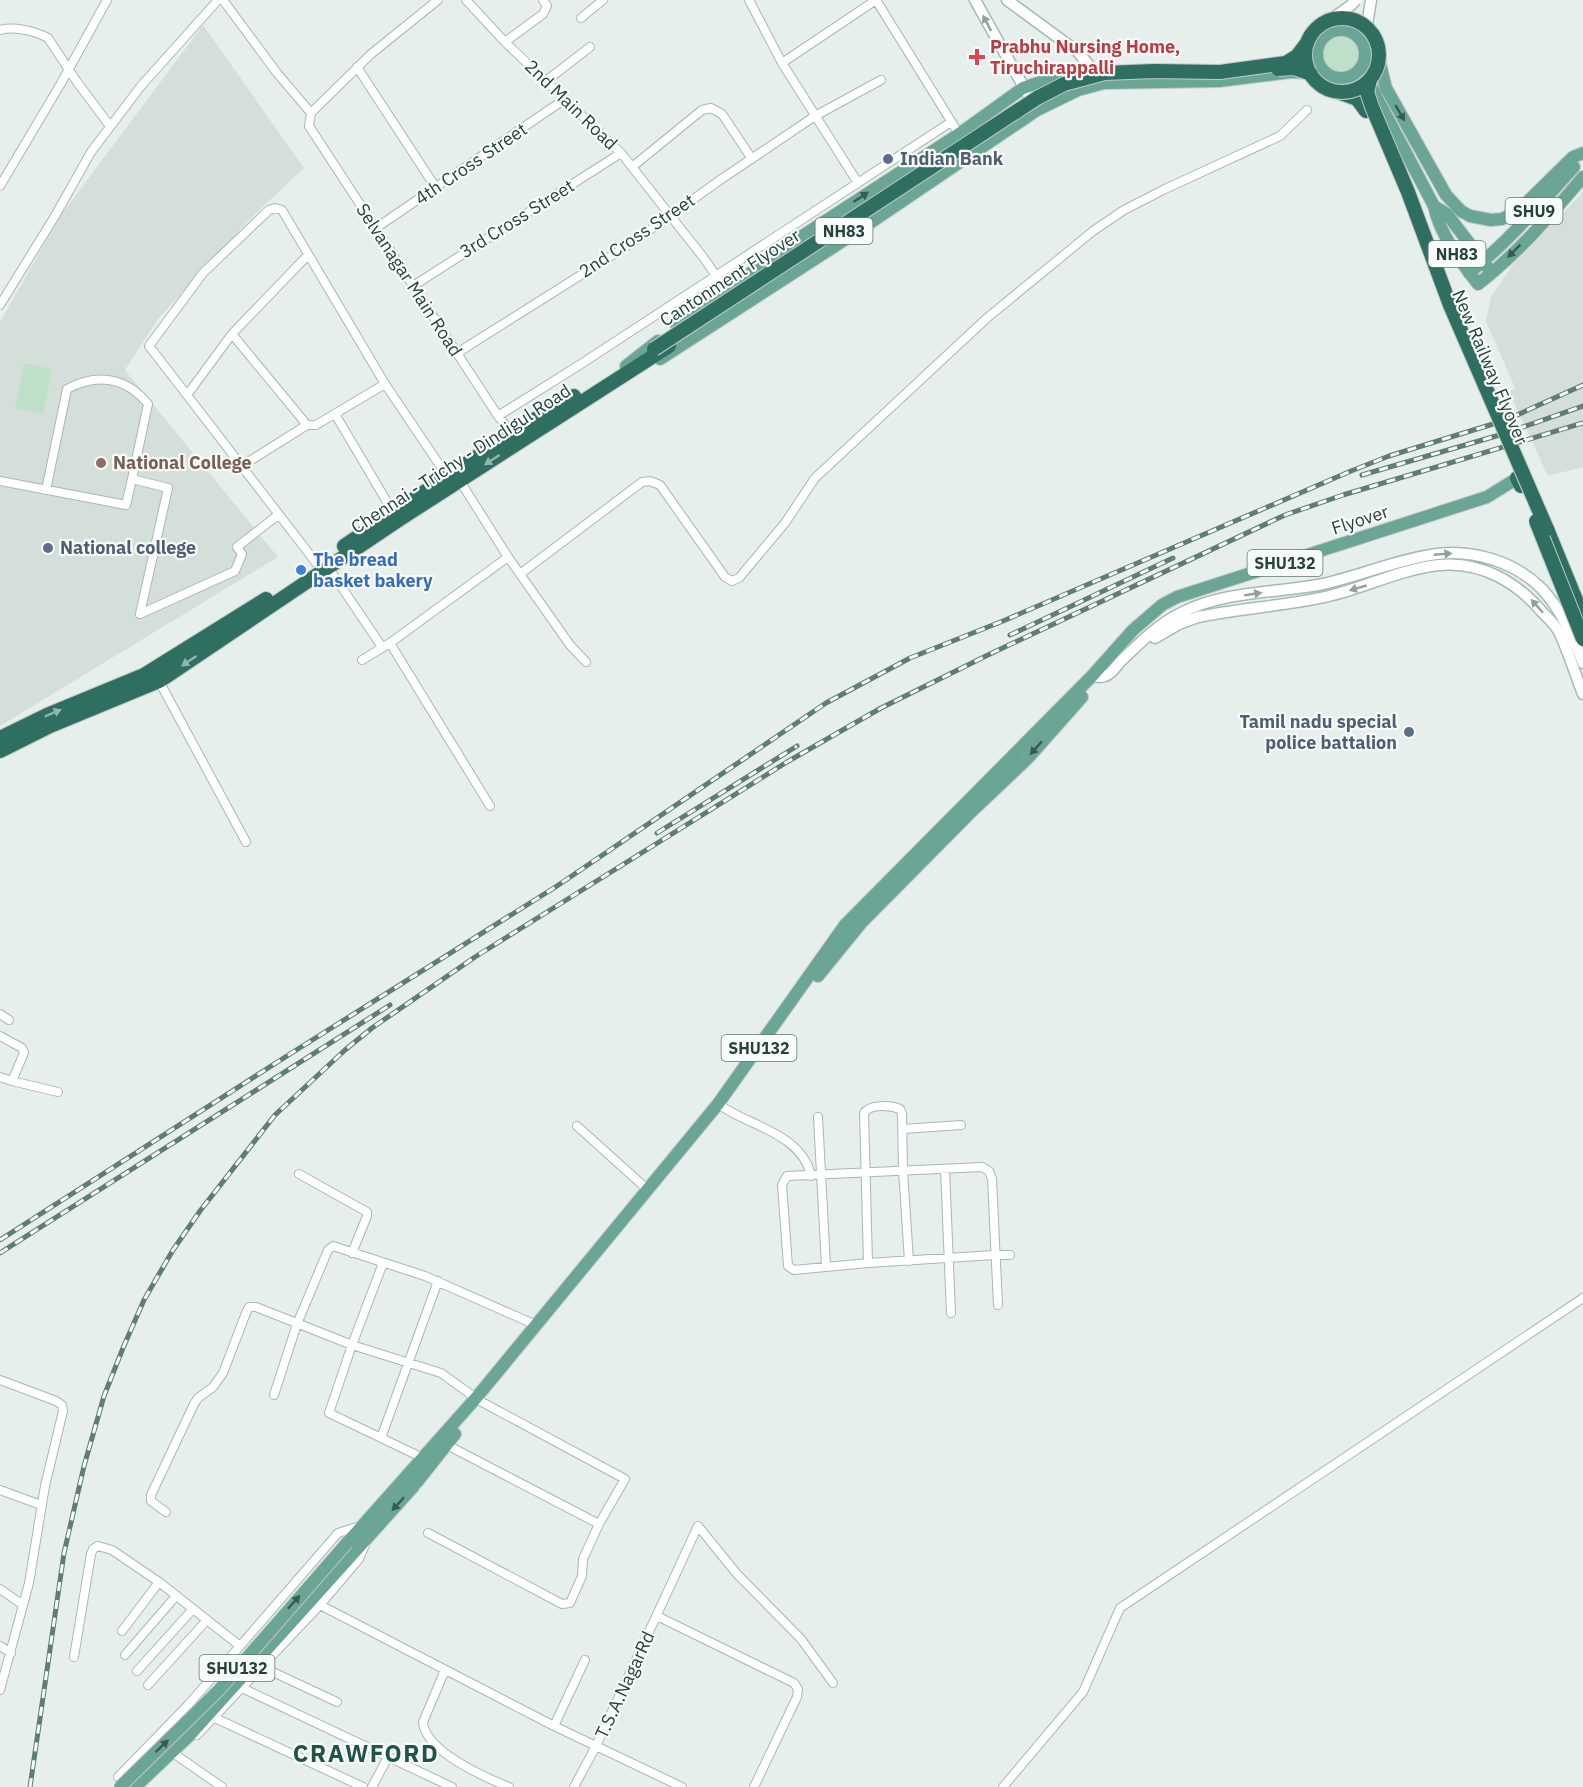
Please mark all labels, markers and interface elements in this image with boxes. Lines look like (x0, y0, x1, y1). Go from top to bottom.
one-way arrow (982, 14, 992, 31)
place label: Prabhu Nursing Home, Tiruchirappalli (990, 35, 1180, 79)
marker: Prabhu Nursing Home, Tiruchirappalli (968, 48, 986, 66)
street label: 2nd Main Road (520, 55, 623, 155)
one-way arrow (1395, 105, 1406, 121)
street label: 4th Cross Street (410, 118, 531, 210)
place label: Indian Bank (900, 147, 1004, 170)
marker: Indian Bank (881, 152, 895, 166)
street label: 3rd Cross Street (455, 174, 578, 263)
street label: 2nd Cross Street (575, 188, 699, 283)
one-way arrow (853, 192, 869, 203)
road number: SHU9 (1506, 198, 1562, 224)
street label: Selvanagar Main Road (351, 199, 467, 361)
road number: NH83 (816, 218, 872, 244)
street label: Cantonment Flyover (655, 223, 805, 332)
road number: NH83 (1428, 241, 1486, 267)
one-way arrow (1508, 243, 1522, 257)
street label: New Railway Flyover (1447, 286, 1534, 448)
street label: Chennai - Trichy - Dindigul Road (346, 379, 575, 538)
place label: National College (113, 451, 252, 474)
one-way arrow (483, 455, 500, 466)
marker: National College (94, 456, 108, 470)
street label: Flyover (1328, 499, 1392, 540)
place label: National college (60, 536, 196, 559)
marker: National college (41, 541, 55, 555)
place label: The bread basket bakery (313, 548, 433, 592)
one-way arrow (1434, 549, 1453, 559)
road number: SHU132 (1248, 550, 1322, 576)
marker: The bread basket bakery (294, 563, 308, 577)
one-way arrow (1349, 584, 1367, 593)
one-way arrow (1244, 589, 1263, 598)
one-way arrow (1531, 599, 1544, 614)
one-way arrow (182, 655, 198, 667)
one-way arrow (44, 708, 61, 717)
place label: Tamil nadu special police battalion (1239, 710, 1398, 754)
marker: Tamil nadu special police battalion (1402, 725, 1416, 739)
one-way arrow (1029, 741, 1043, 756)
road number: SHU132 (722, 1035, 796, 1061)
one-way arrow (391, 1497, 405, 1511)
one-way arrow (287, 1595, 301, 1610)
street label: T.S.A.NagarRd (590, 1627, 659, 1742)
road number: SHU132 (200, 1655, 274, 1681)
district label: CRAWFORD (293, 1737, 439, 1769)
one-way arrow (155, 1740, 169, 1754)

